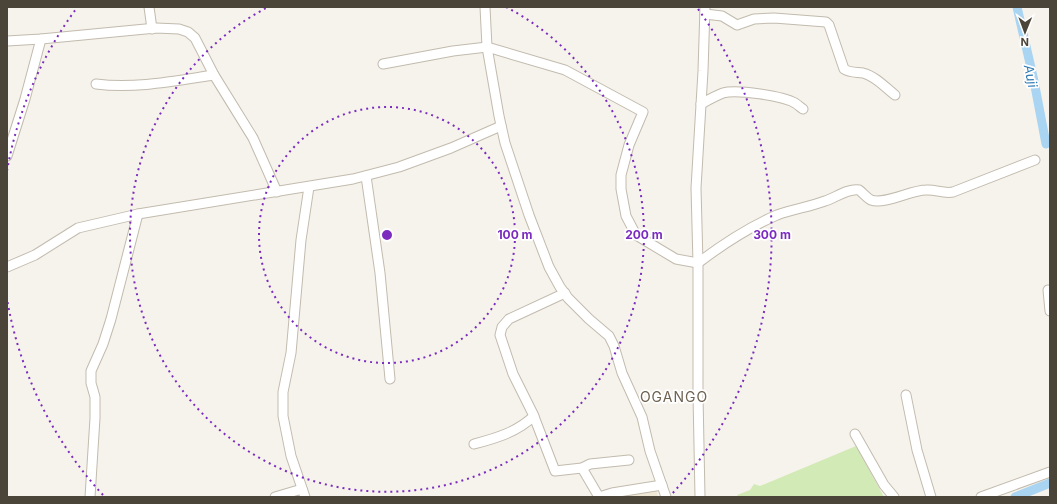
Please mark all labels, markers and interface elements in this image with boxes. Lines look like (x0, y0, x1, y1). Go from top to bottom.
north arrow (1005, 12, 1045, 52)
text: N (1021, 35, 1029, 49)
water label: Auji (1021, 62, 1041, 90)
text: 100 m (497, 227, 533, 242)
text: 200 m (625, 227, 663, 242)
text: 300 m (753, 227, 791, 242)
centre of rings (380, 228, 394, 242)
district label: OGANGO (640, 388, 708, 405)

